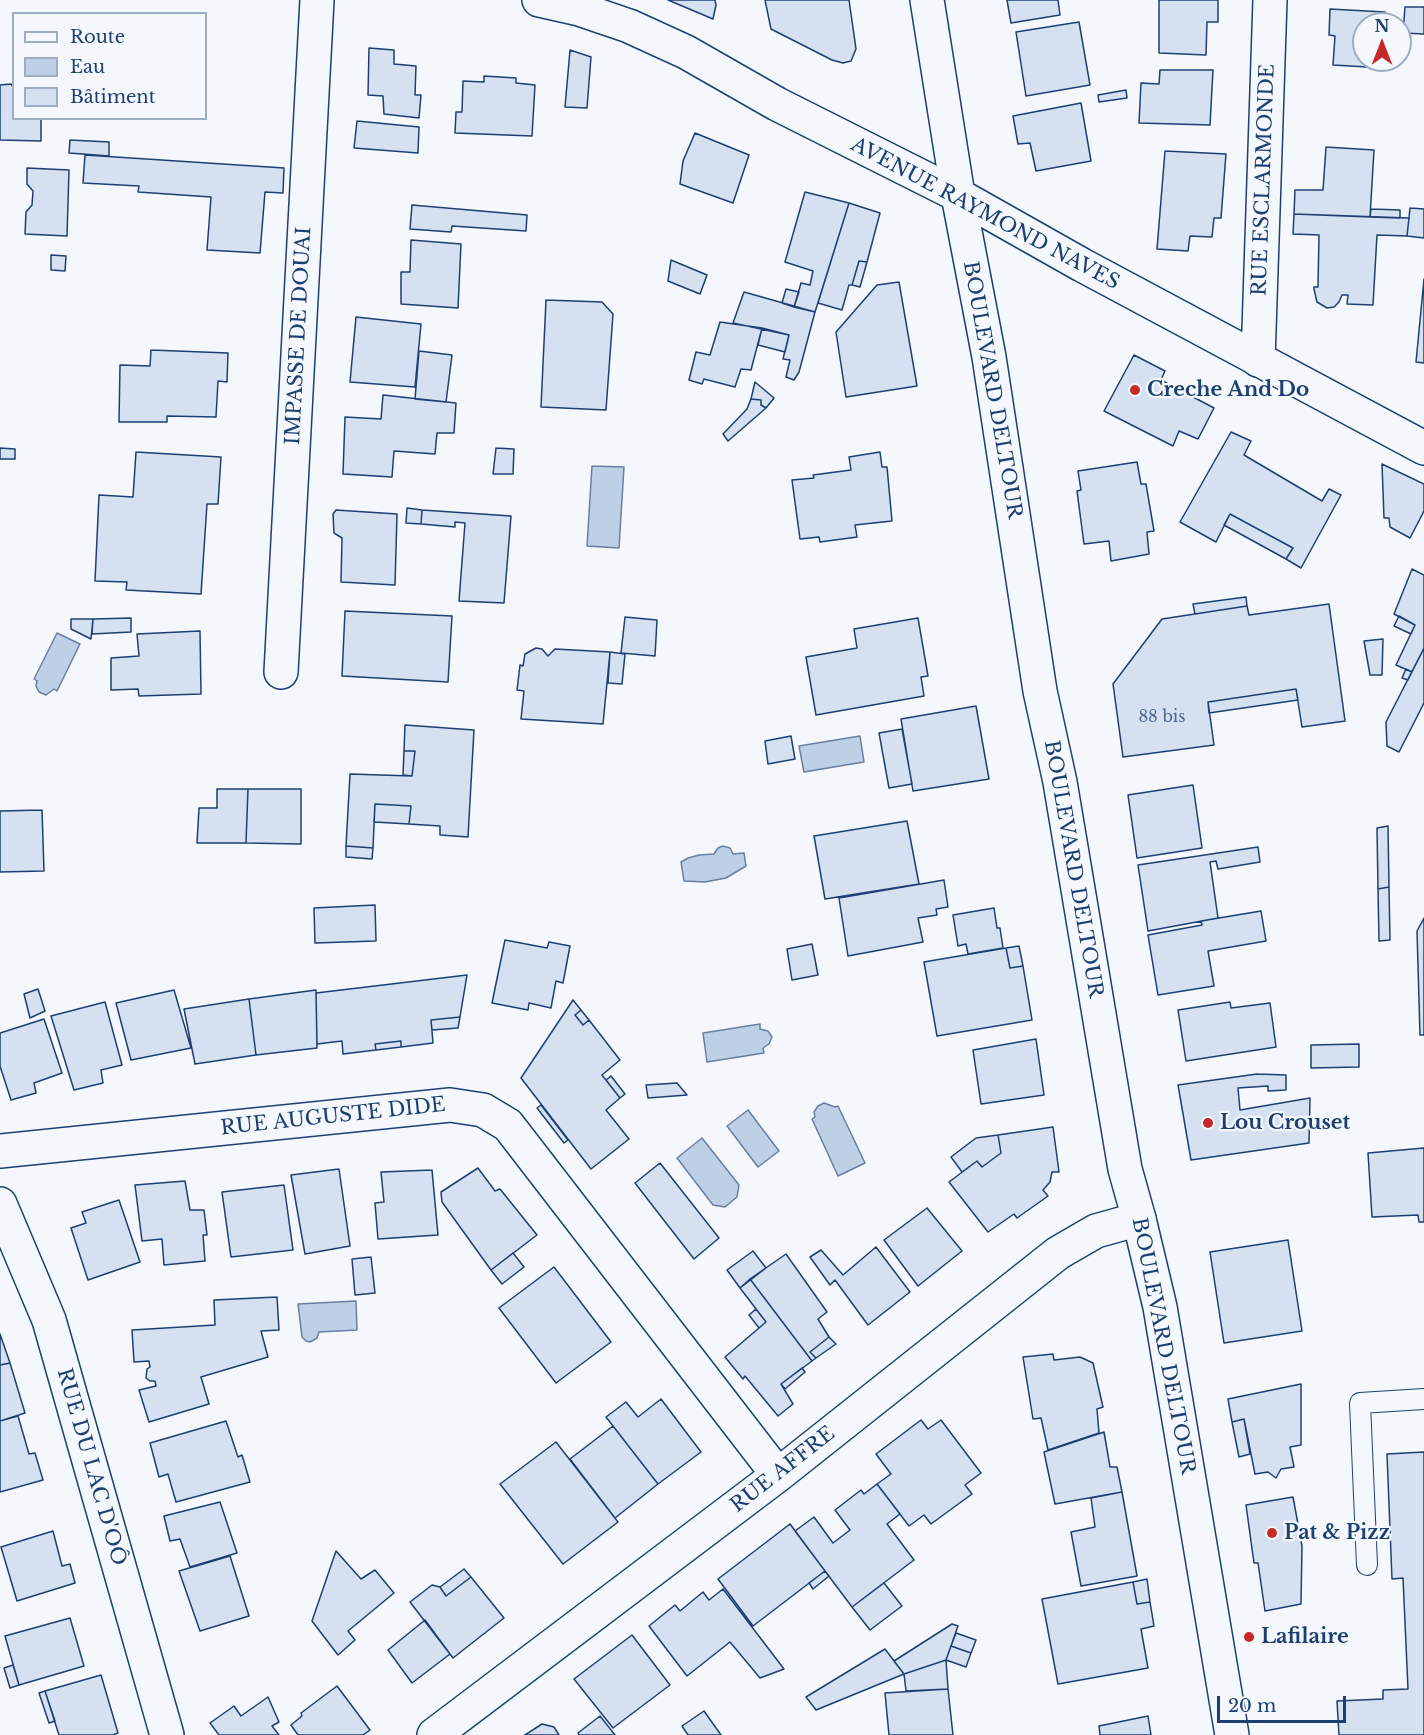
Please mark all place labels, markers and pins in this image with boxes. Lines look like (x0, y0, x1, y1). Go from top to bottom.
place label: Creche And Do (1147, 378, 1309, 402)
marker: Creche And Do (1128, 383, 1142, 397)
place label: Lou Crouset (1220, 1111, 1350, 1135)
marker: Lou Crouset (1201, 1116, 1215, 1130)
place label: Pat & Pizz (1284, 1521, 1390, 1545)
marker: Pat & Pizz (1265, 1526, 1279, 1540)
place label: Lafilaire (1261, 1625, 1349, 1649)
marker: Lafilaire (1242, 1630, 1256, 1644)

